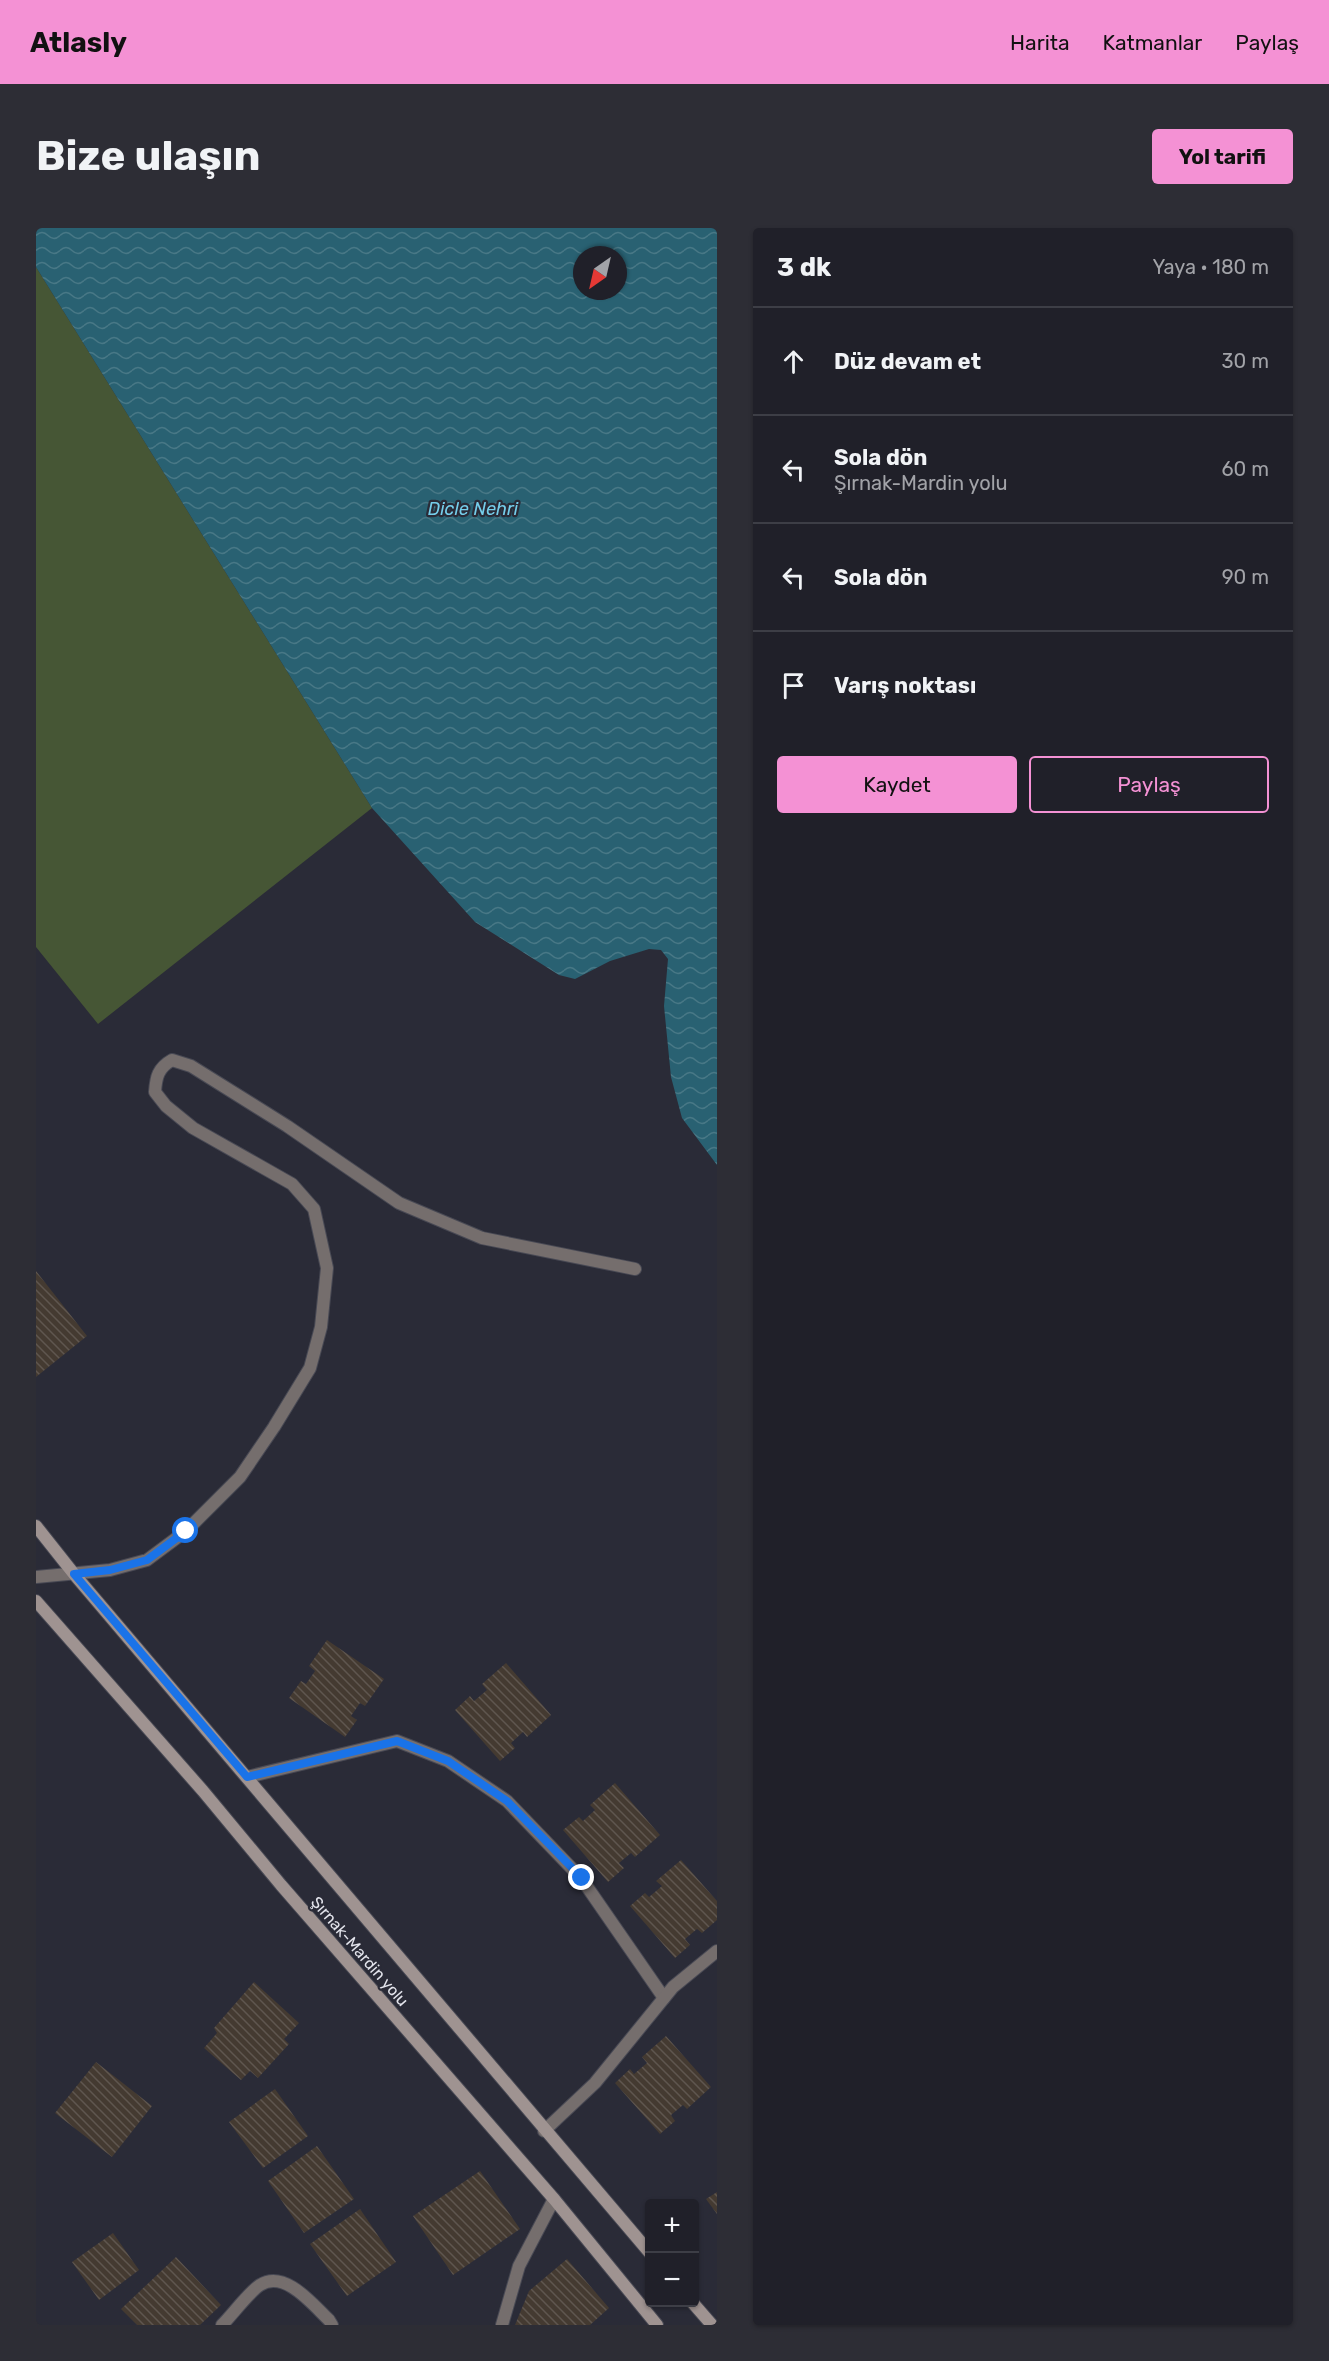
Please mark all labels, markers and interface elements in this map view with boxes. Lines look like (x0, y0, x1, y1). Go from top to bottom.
text: Atlasly (30, 26, 127, 59)
text: Harita (1010, 30, 1070, 55)
text: Katmanlar (1103, 30, 1202, 55)
text: Paylaş (1235, 30, 1299, 55)
button: Yol tarifi (1152, 129, 1293, 184)
text: Bize ulaşın (36, 131, 260, 181)
north arrow (573, 246, 627, 300)
text: 3 dk (777, 252, 831, 283)
text: Yaya · 180 m (1152, 255, 1269, 279)
icon: ahead (777, 345, 810, 378)
text: Düz devam et (834, 348, 981, 375)
text: 30 m (1222, 349, 1269, 373)
text: Sola dön (834, 444, 927, 471)
icon: left (777, 453, 810, 486)
text: 60 m (1222, 457, 1269, 481)
text: Şırnak-Mardin yolu (834, 471, 1008, 495)
water label: Dicle Nehri (428, 498, 519, 520)
icon: left (777, 561, 810, 594)
text: Sola dön (834, 564, 927, 591)
text: 90 m (1222, 565, 1269, 589)
icon: arrive (777, 669, 810, 702)
text: Varış noktası (834, 672, 976, 699)
button: Kaydet (777, 756, 1017, 813)
button: Paylaş (1029, 756, 1269, 813)
route start (172, 1517, 198, 1543)
route end (568, 1864, 594, 1890)
street label: Şırnak-Mardin yolu (307, 1893, 412, 2010)
map controls (645, 2199, 699, 2307)
button: + (645, 2199, 699, 2253)
button: − (645, 2253, 699, 2307)

